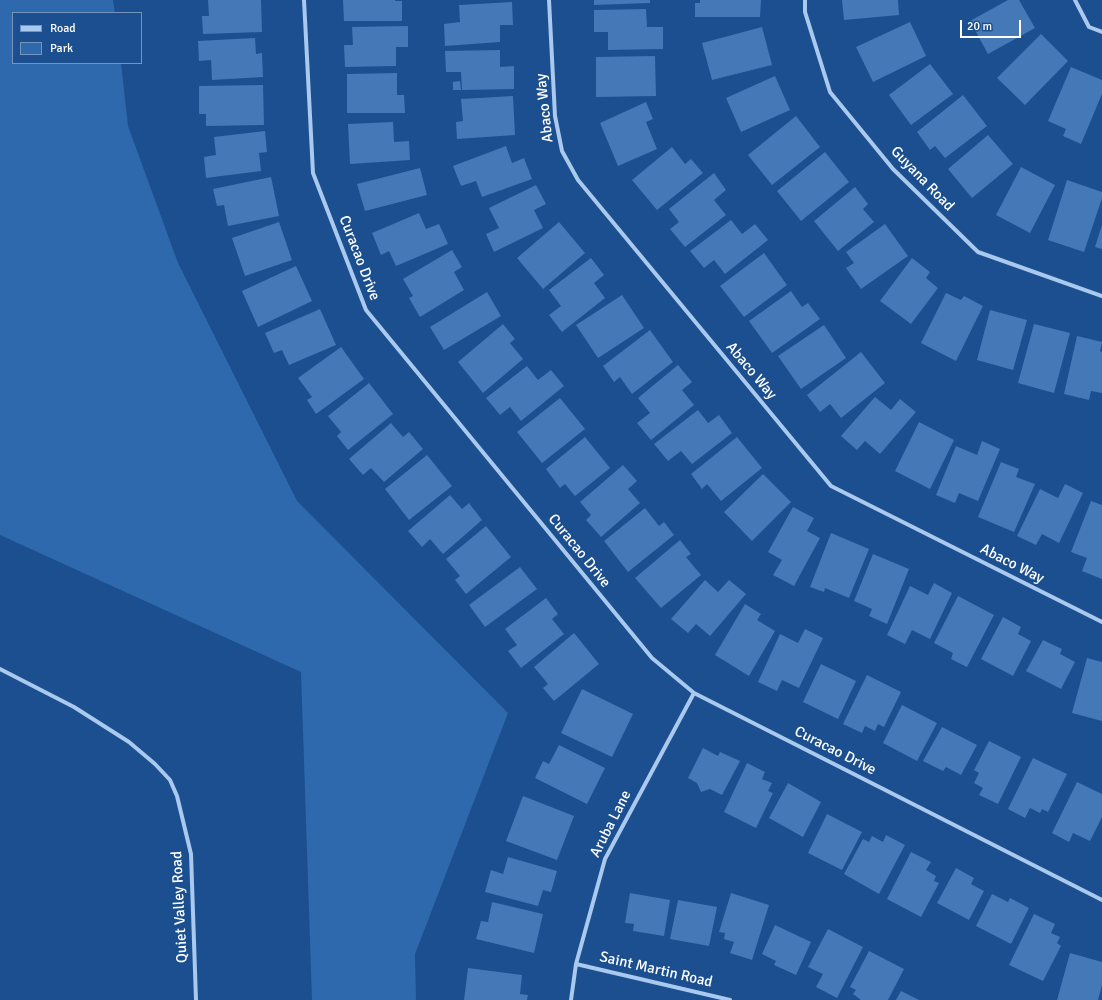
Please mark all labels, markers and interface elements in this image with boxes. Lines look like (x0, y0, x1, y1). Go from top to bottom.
legend (12, 12, 142, 64)
scale bar (962, 12, 1023, 38)
text: 20 m (967, 19, 992, 34)
text: Road (50, 21, 76, 36)
text: Park (50, 41, 73, 56)
street label: Abaco Way (532, 73, 558, 143)
street label: Guyana Road (887, 143, 957, 215)
street label: Curacao Drive (335, 213, 383, 303)
street label: Abaco Way (722, 339, 780, 403)
street label: Curacao Drive (544, 511, 614, 591)
street label: Abaco Way (977, 540, 1047, 588)
street label: Curacao Drive (791, 723, 879, 779)
street label: Aruba Lane (586, 788, 636, 860)
street label: Quiet Valley Road (168, 851, 192, 963)
street label: Saint Martin Road (598, 948, 714, 992)

